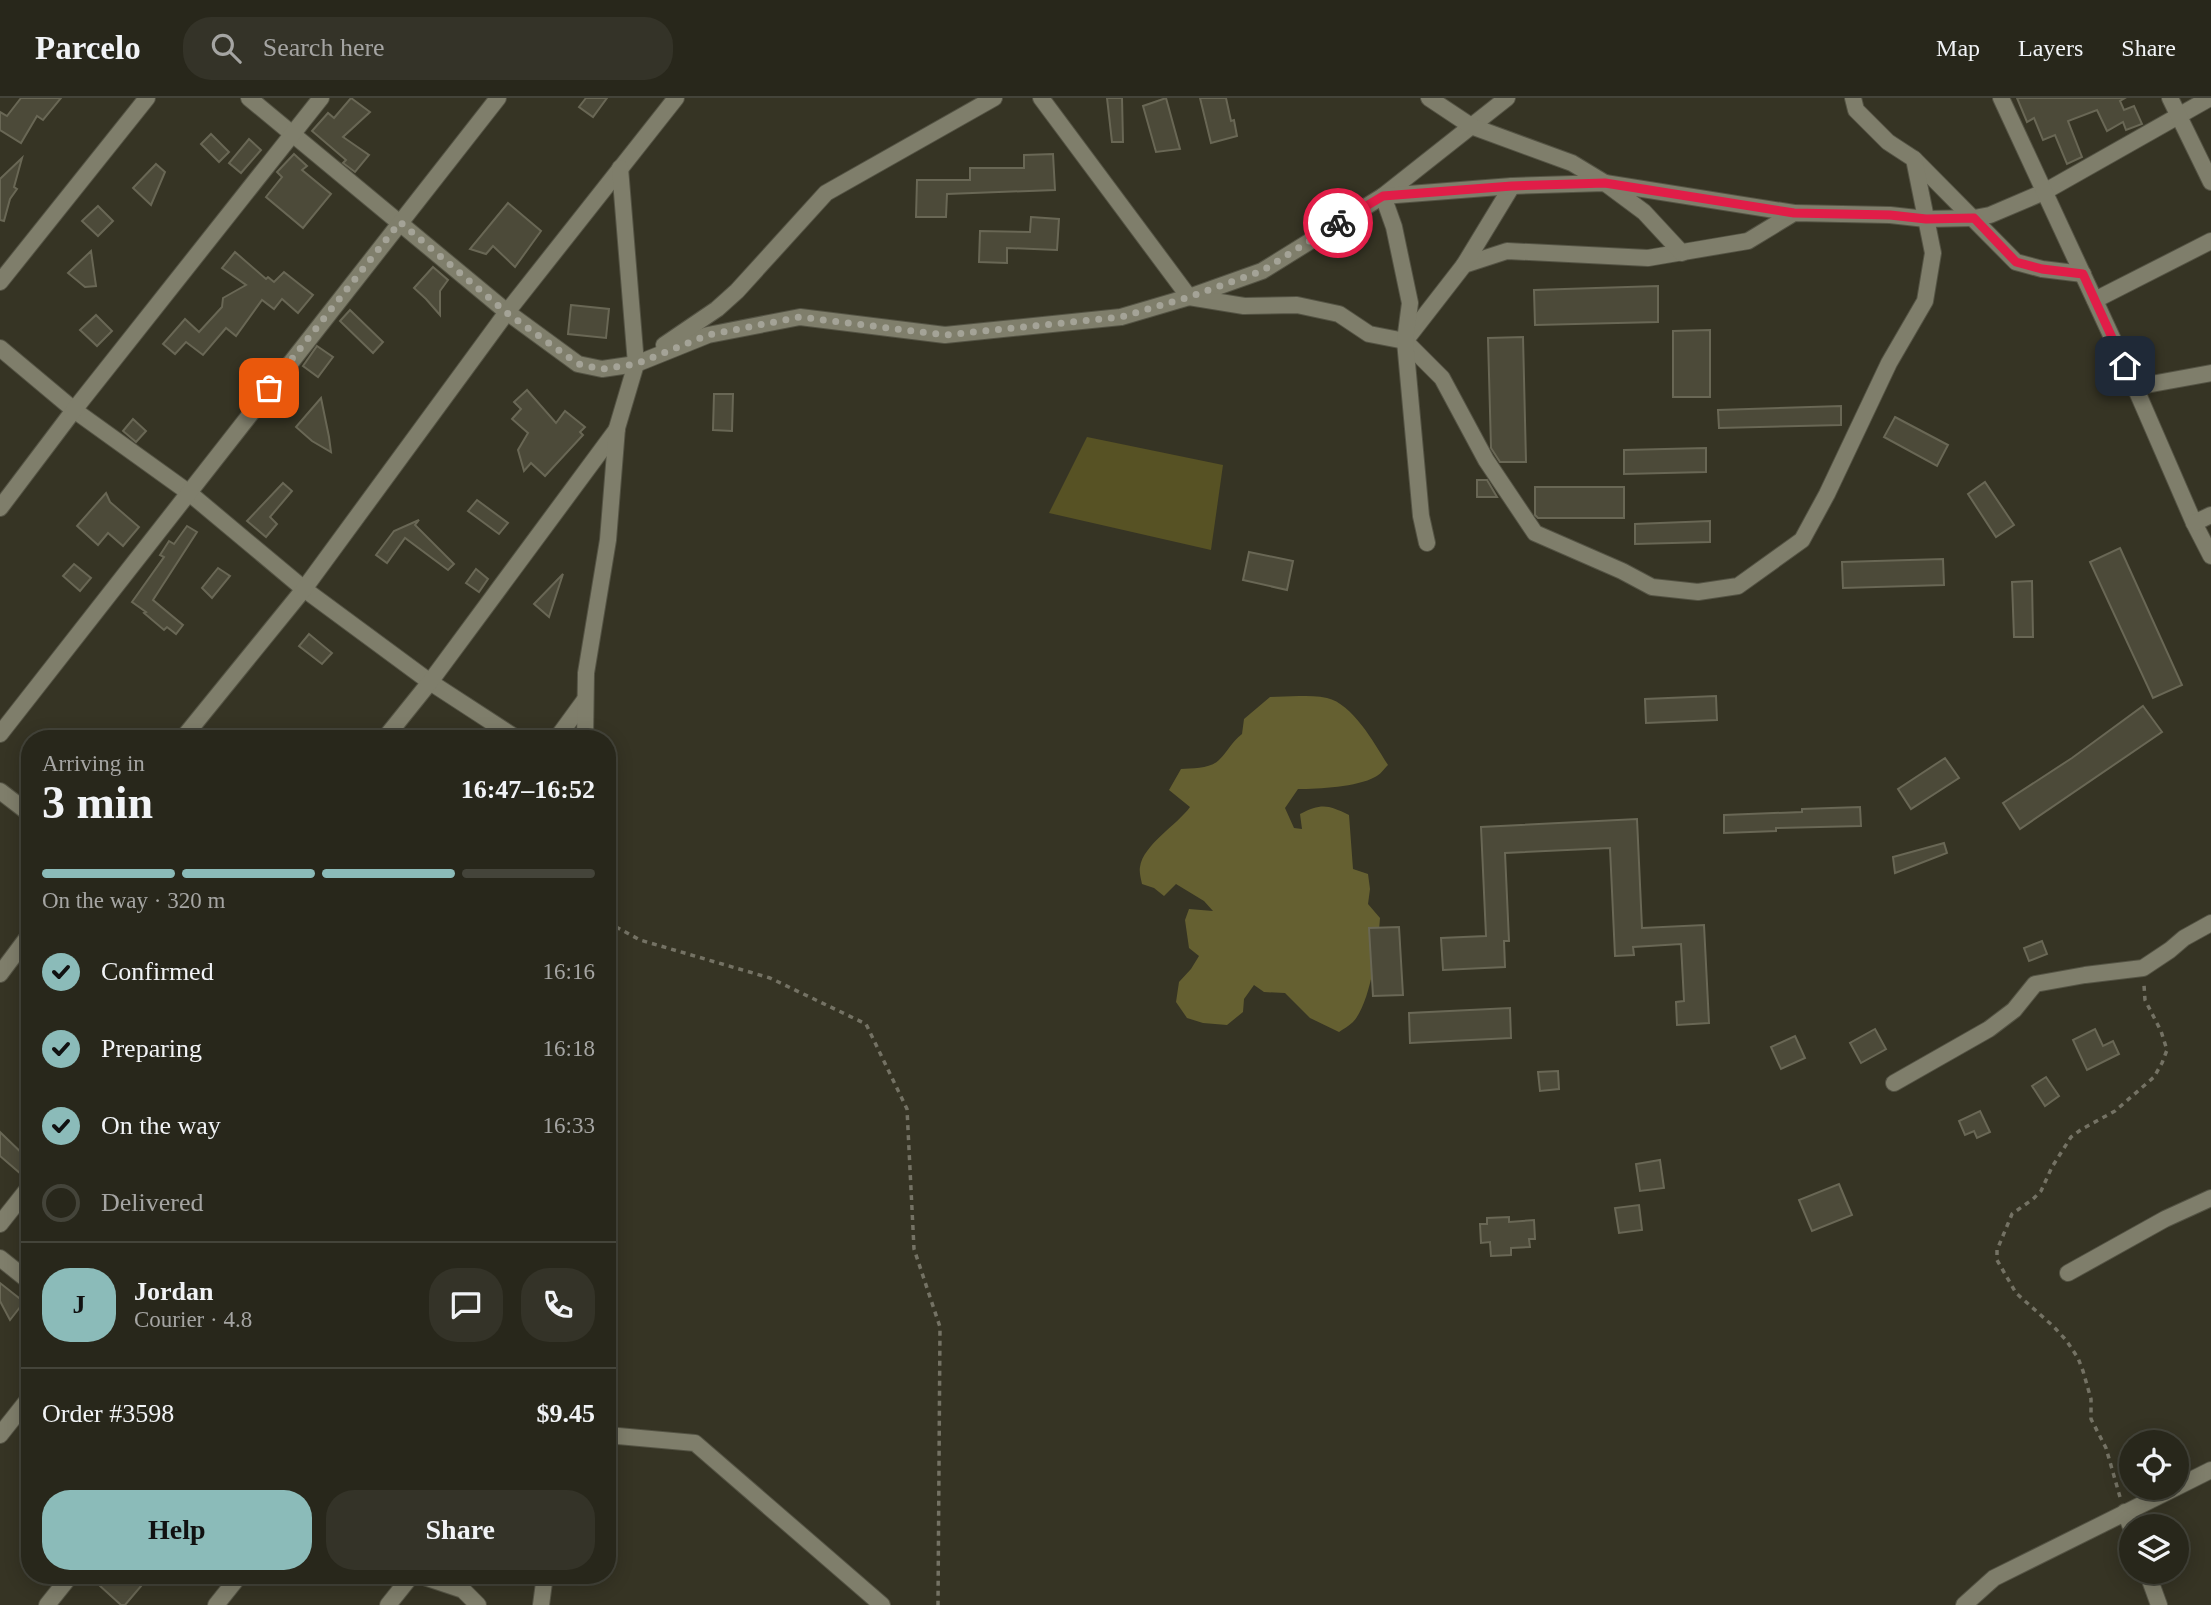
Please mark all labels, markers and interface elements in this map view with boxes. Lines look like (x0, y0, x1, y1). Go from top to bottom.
search box (183, 17, 673, 80)
icon: search (207, 29, 245, 67)
text: Parcelo (35, 30, 141, 66)
text: Search here (263, 33, 385, 62)
text: Map (1936, 35, 1980, 61)
text: Layers (2018, 35, 2083, 61)
text: Share (2121, 35, 2176, 61)
courier (1303, 188, 1373, 258)
icon: bike (1319, 204, 1357, 242)
pin (2095, 336, 2155, 396)
icon: home (2106, 347, 2144, 385)
pin (239, 358, 299, 418)
icon: bag (250, 369, 288, 407)
text: Arriving in (42, 751, 145, 776)
text: 16:47–16:52 (461, 775, 595, 804)
text: 3 min (42, 777, 153, 828)
text: On the way · 320 m (42, 888, 225, 913)
icon: check (42, 953, 80, 991)
text: Confirmed (101, 957, 214, 986)
text: 16:16 (543, 959, 595, 984)
icon: check (42, 1030, 80, 1068)
text: Preparing (101, 1034, 202, 1063)
text: 16:18 (543, 1036, 595, 1061)
icon: check (42, 1107, 80, 1145)
text: On the way (101, 1111, 221, 1140)
text: 16:33 (543, 1113, 595, 1138)
text: Delivered (101, 1188, 204, 1217)
button: chat (429, 1268, 503, 1342)
button: phone (521, 1268, 595, 1342)
text: Jordan (134, 1277, 213, 1306)
text: J (73, 1290, 86, 1319)
text: Courier · 4.8 (134, 1307, 252, 1332)
text: Order #3598 (42, 1399, 174, 1428)
text: $9.45 (537, 1399, 595, 1428)
map controls (2119, 1430, 2189, 1584)
button: locate (2119, 1430, 2189, 1500)
button: Help (42, 1490, 312, 1570)
button: Share (326, 1490, 595, 1570)
button: layers (2119, 1514, 2189, 1584)

